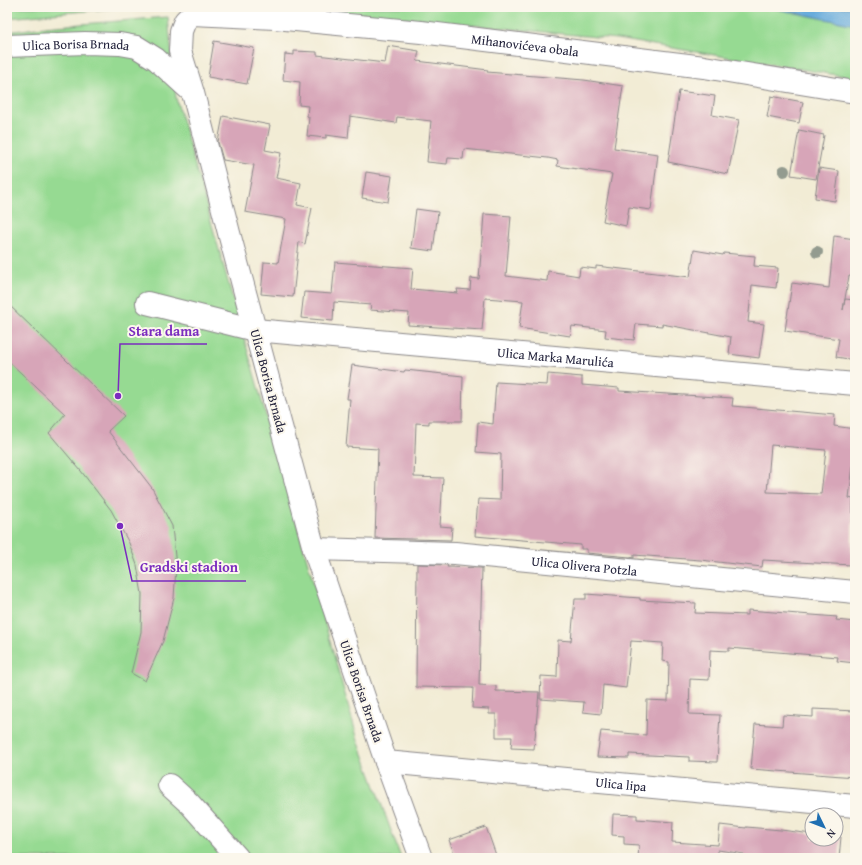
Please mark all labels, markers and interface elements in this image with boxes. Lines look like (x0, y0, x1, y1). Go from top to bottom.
street label: Mihanovićeva obala (470, 29, 581, 62)
street label: Ulica Borisa Brnada (22, 34, 132, 56)
callout: Stara dama (120, 318, 207, 344)
text: Stara dama (129, 321, 200, 341)
street label: Ulica Borisa Brnada (245, 327, 292, 436)
street label: Ulica Marka Marulića (496, 343, 615, 372)
street label: Ulica Olivera Potzla (531, 551, 639, 581)
callout: Gradski stadion (132, 555, 246, 581)
text: Gradski stadion (140, 557, 239, 577)
street label: Ulica Borisa Brnada (335, 637, 388, 746)
street label: Ulica lipa (595, 773, 648, 796)
north arrow (804, 807, 844, 847)
text: N (823, 826, 840, 842)

